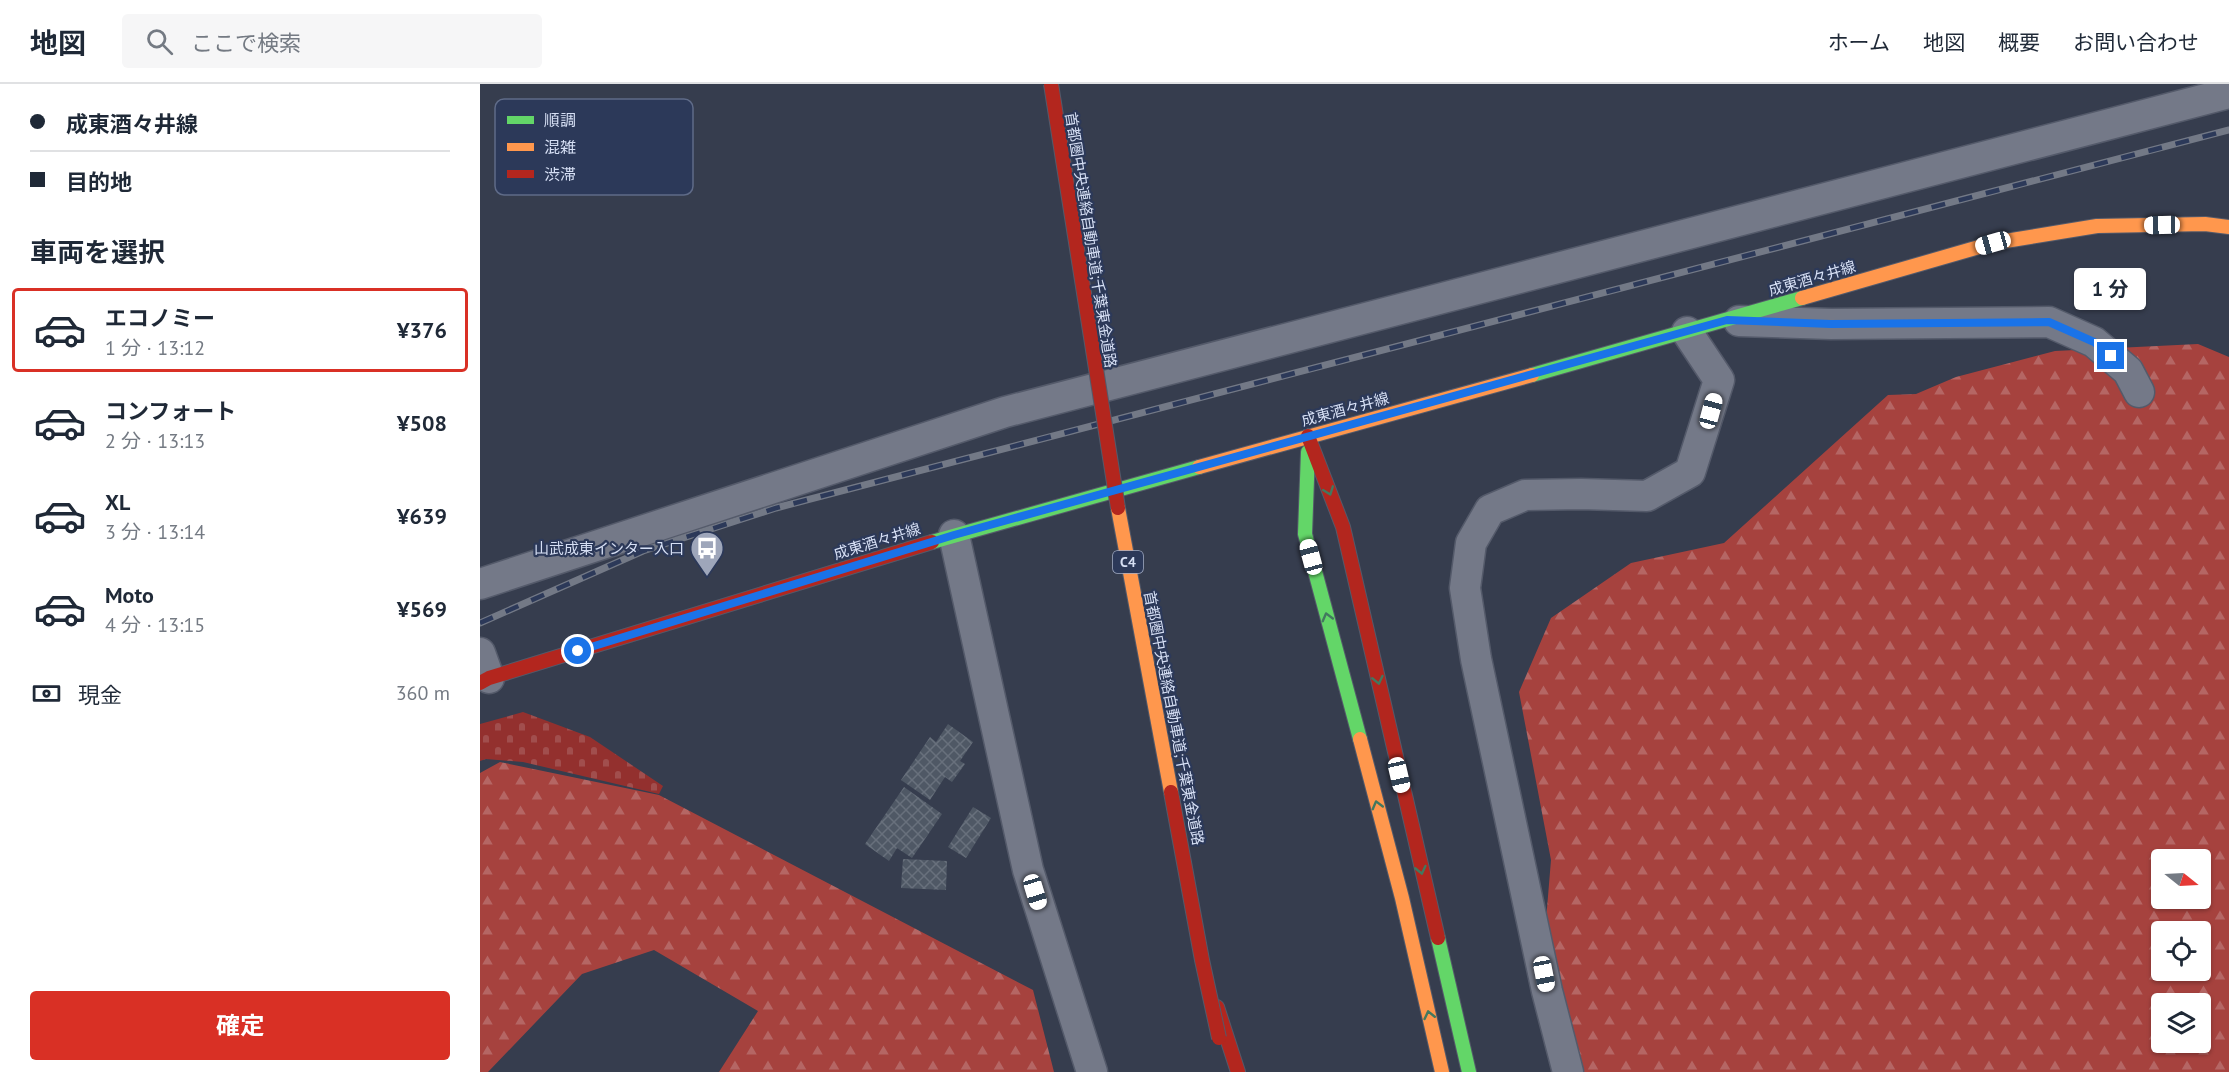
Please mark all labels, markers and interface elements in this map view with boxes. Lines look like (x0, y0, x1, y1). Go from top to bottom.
search box (122, 14, 542, 68)
text: 地図 (30, 24, 86, 61)
icon: search (143, 25, 176, 58)
text: ここで検索 (191, 29, 301, 57)
text: ホーム (1828, 29, 1890, 56)
text: 地図 (1923, 29, 1965, 56)
text: 概要 (1998, 29, 2040, 56)
text: お問い合わせ (2073, 29, 2199, 56)
legend (495, 99, 693, 195)
text: 成東酒々井線 (66, 110, 198, 138)
text: 順調 (544, 110, 576, 130)
street label: 首都圏中央連絡自動車道;千葉東金道路 (1061, 111, 1121, 369)
text: 混雑 (544, 137, 576, 157)
text: 渋滞 (544, 164, 576, 184)
text: 目的地 (66, 168, 132, 196)
car (2144, 216, 2180, 234)
car (1973, 229, 2013, 257)
text: 車両を選択 (30, 235, 165, 269)
street label: 成東酒々井線 (1766, 256, 1858, 300)
callout: 1 分 (2075, 269, 2147, 311)
text: 1 分 (2092, 276, 2128, 302)
icon: car (33, 303, 87, 357)
text: エコノミー (105, 304, 215, 332)
text: ¥376 (397, 316, 447, 344)
text: 1 分 · 13:12 (105, 335, 205, 361)
route end (2097, 342, 2124, 369)
street label: 成東酒々井線 (1299, 388, 1391, 430)
car (1698, 391, 1724, 431)
icon: car (33, 396, 87, 450)
text: コンフォート (105, 397, 236, 425)
text: ¥508 (397, 409, 447, 437)
text: 2 分 · 13:13 (105, 428, 205, 454)
one-way arrow (1322, 485, 1335, 496)
text: XL (105, 488, 130, 516)
icon: car (33, 489, 87, 543)
text: ¥639 (397, 502, 447, 530)
text: 3 分 · 13:14 (105, 519, 205, 545)
street label: 成東酒々井線 (831, 519, 923, 563)
bus stop icon: 山武成東インター入口 (689, 530, 725, 577)
car (1298, 537, 1324, 577)
place label: 山武成東インター入口 (534, 539, 684, 558)
road number: C4 (1113, 551, 1143, 573)
text: Moto (105, 581, 154, 609)
icon: car (33, 582, 87, 636)
street label: 首都圏中央連絡自動車道;千葉東金道路 (1140, 589, 1208, 847)
text: ¥569 (397, 595, 447, 623)
text: 4 分 · 13:15 (105, 612, 205, 638)
one-way arrow (1322, 612, 1334, 623)
route start (564, 637, 591, 664)
one-way arrow (1370, 674, 1383, 684)
icon: cash (30, 677, 63, 710)
text: 360 m (396, 680, 450, 706)
text: 現金 (78, 681, 122, 709)
car (1386, 755, 1412, 795)
one-way arrow (1372, 801, 1384, 811)
north arrow (2151, 849, 2211, 909)
map controls (2151, 849, 2211, 1053)
one-way arrow (1413, 865, 1426, 875)
car (1021, 872, 1049, 912)
button: locate (2151, 921, 2211, 981)
car (1532, 955, 1556, 993)
button: 確定 (30, 991, 450, 1060)
button: layers (2151, 993, 2211, 1053)
one-way arrow (1423, 1010, 1436, 1020)

